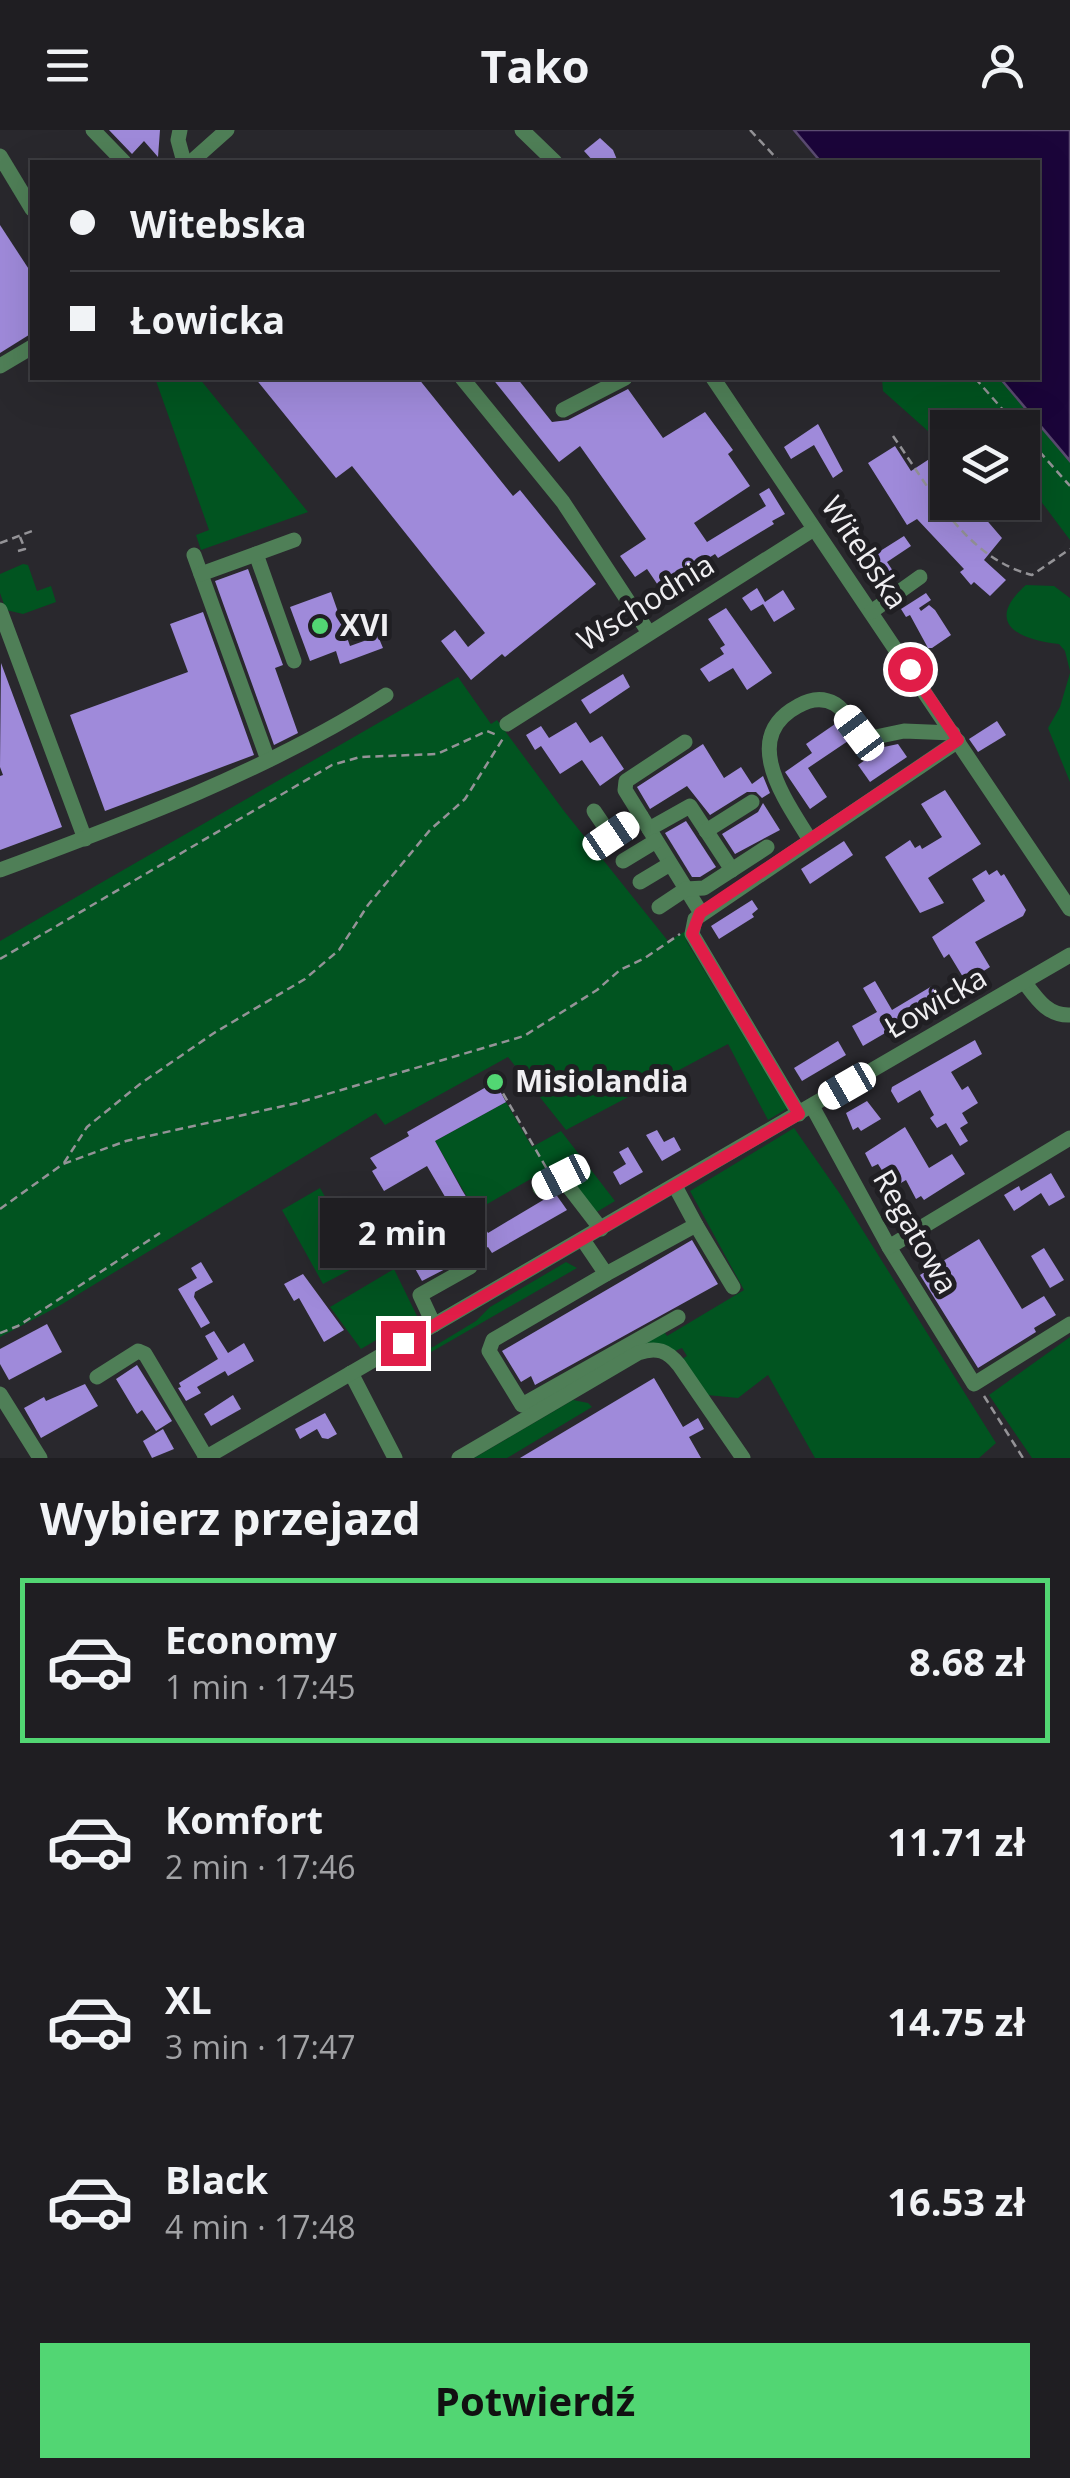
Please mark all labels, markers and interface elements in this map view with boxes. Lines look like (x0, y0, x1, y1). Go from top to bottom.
text: Tako (480, 35, 590, 96)
icon: menu (40, 38, 95, 93)
icon: person (975, 38, 1030, 93)
text: Witebska (130, 197, 307, 249)
text: Łowicka (130, 293, 285, 345)
map controls (930, 410, 1040, 520)
button: layers (930, 410, 1040, 520)
street label: Witebska (812, 488, 918, 617)
street label: Wschodnia (569, 544, 721, 660)
place label: XVI (340, 604, 389, 645)
marker: XVI (309, 615, 331, 637)
route start (888, 647, 933, 692)
car (829, 700, 889, 766)
car (578, 807, 644, 865)
street label: Łowicka (877, 956, 994, 1047)
car (814, 1058, 880, 1114)
place label: Misiolandia (515, 1060, 688, 1101)
marker: Misiolandia (484, 1071, 506, 1093)
car (527, 1150, 595, 1204)
street label: Regatowa (864, 1162, 968, 1301)
callout: 2 min (320, 1198, 486, 1268)
text: 2 min (358, 1211, 447, 1254)
route end (381, 1321, 426, 1366)
text: Wybierz przejazd (40, 1487, 421, 1548)
text: Economy (165, 1613, 337, 1665)
icon: car (45, 1616, 135, 1706)
text: 8.68 zł (909, 1635, 1025, 1687)
text: 1 min · 17:45 (165, 1665, 356, 1708)
text: Komfort (165, 1793, 323, 1845)
icon: car (45, 1796, 135, 1886)
text: 11.71 zł (887, 1815, 1025, 1867)
text: 2 min · 17:46 (165, 1845, 356, 1888)
text: XL (165, 1973, 212, 2025)
icon: car (45, 1976, 135, 2066)
text: 14.75 zł (887, 1995, 1025, 2047)
text: 3 min · 17:47 (165, 2025, 356, 2068)
text: Black (165, 2153, 268, 2205)
icon: car (45, 2156, 135, 2246)
text: 16.53 zł (887, 2175, 1025, 2227)
text: 4 min · 17:48 (165, 2205, 356, 2248)
button: Potwierdź (40, 2343, 1030, 2458)

